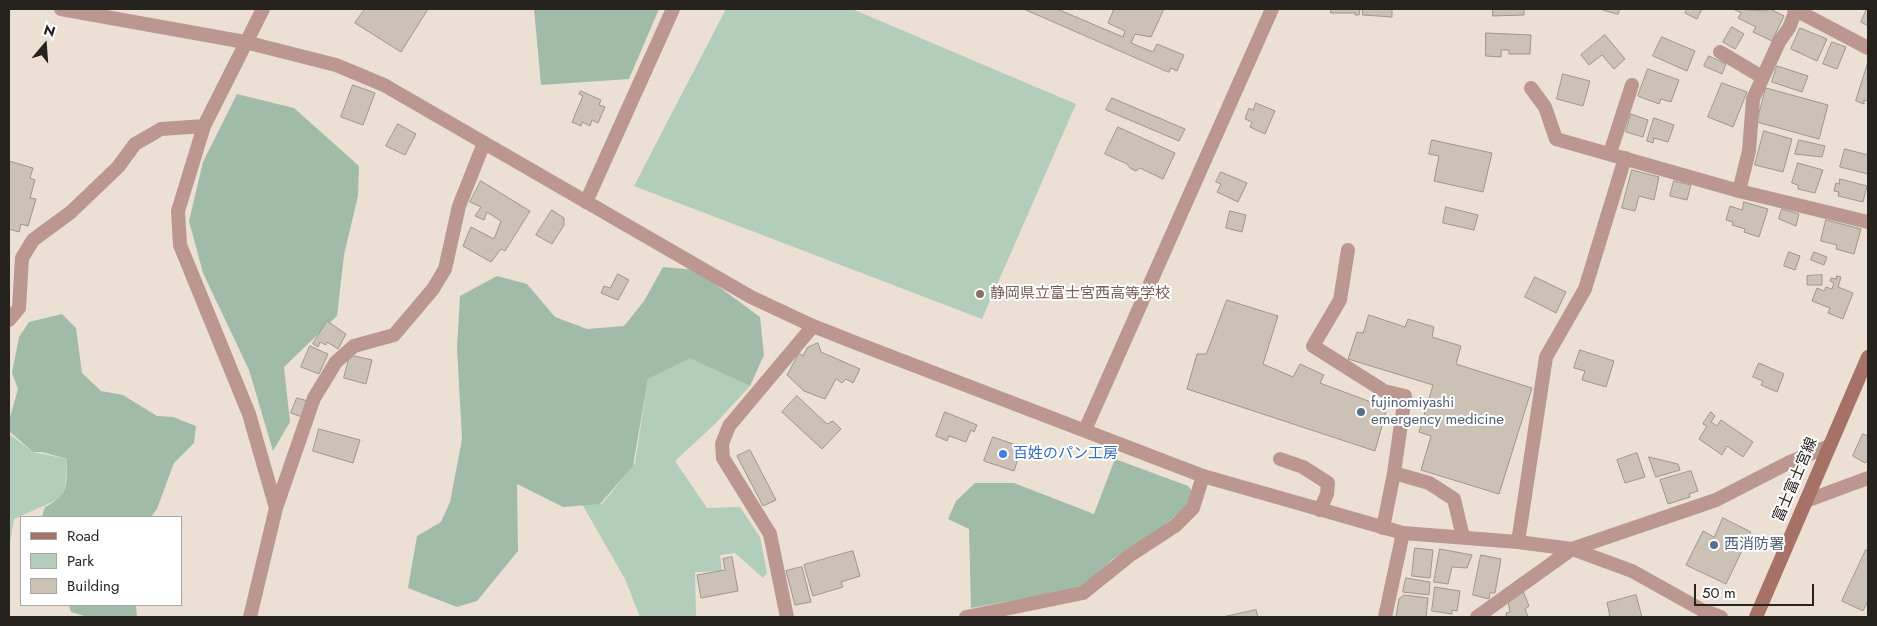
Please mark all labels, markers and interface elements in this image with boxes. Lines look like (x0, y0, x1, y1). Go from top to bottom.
north arrow (20, 20, 70, 70)
text: N (41, 20, 58, 42)
place label: 静岡県立富士宮西高等学校 (990, 285, 1170, 303)
marker: 静岡県立富士宮西高等学校 (974, 288, 986, 300)
place label: fujinomiyashi emergency medicine (1371, 394, 1504, 429)
marker: fujinomiyashi emergency medicine (1355, 406, 1367, 418)
street label: 富士富士宮線 (1770, 435, 1822, 525)
place label: 百姓のパン工房 (1013, 445, 1118, 463)
marker: 百姓のパン工房 (997, 448, 1009, 460)
legend (20, 516, 182, 606)
text: Road (67, 525, 99, 547)
place label: 西消防署 (1724, 536, 1784, 554)
marker: 西消防署 (1708, 539, 1720, 551)
text: Park (67, 550, 94, 572)
scale bar (1697, 574, 1817, 606)
text: Building (67, 575, 119, 597)
text: 50 m (1702, 582, 1736, 604)

